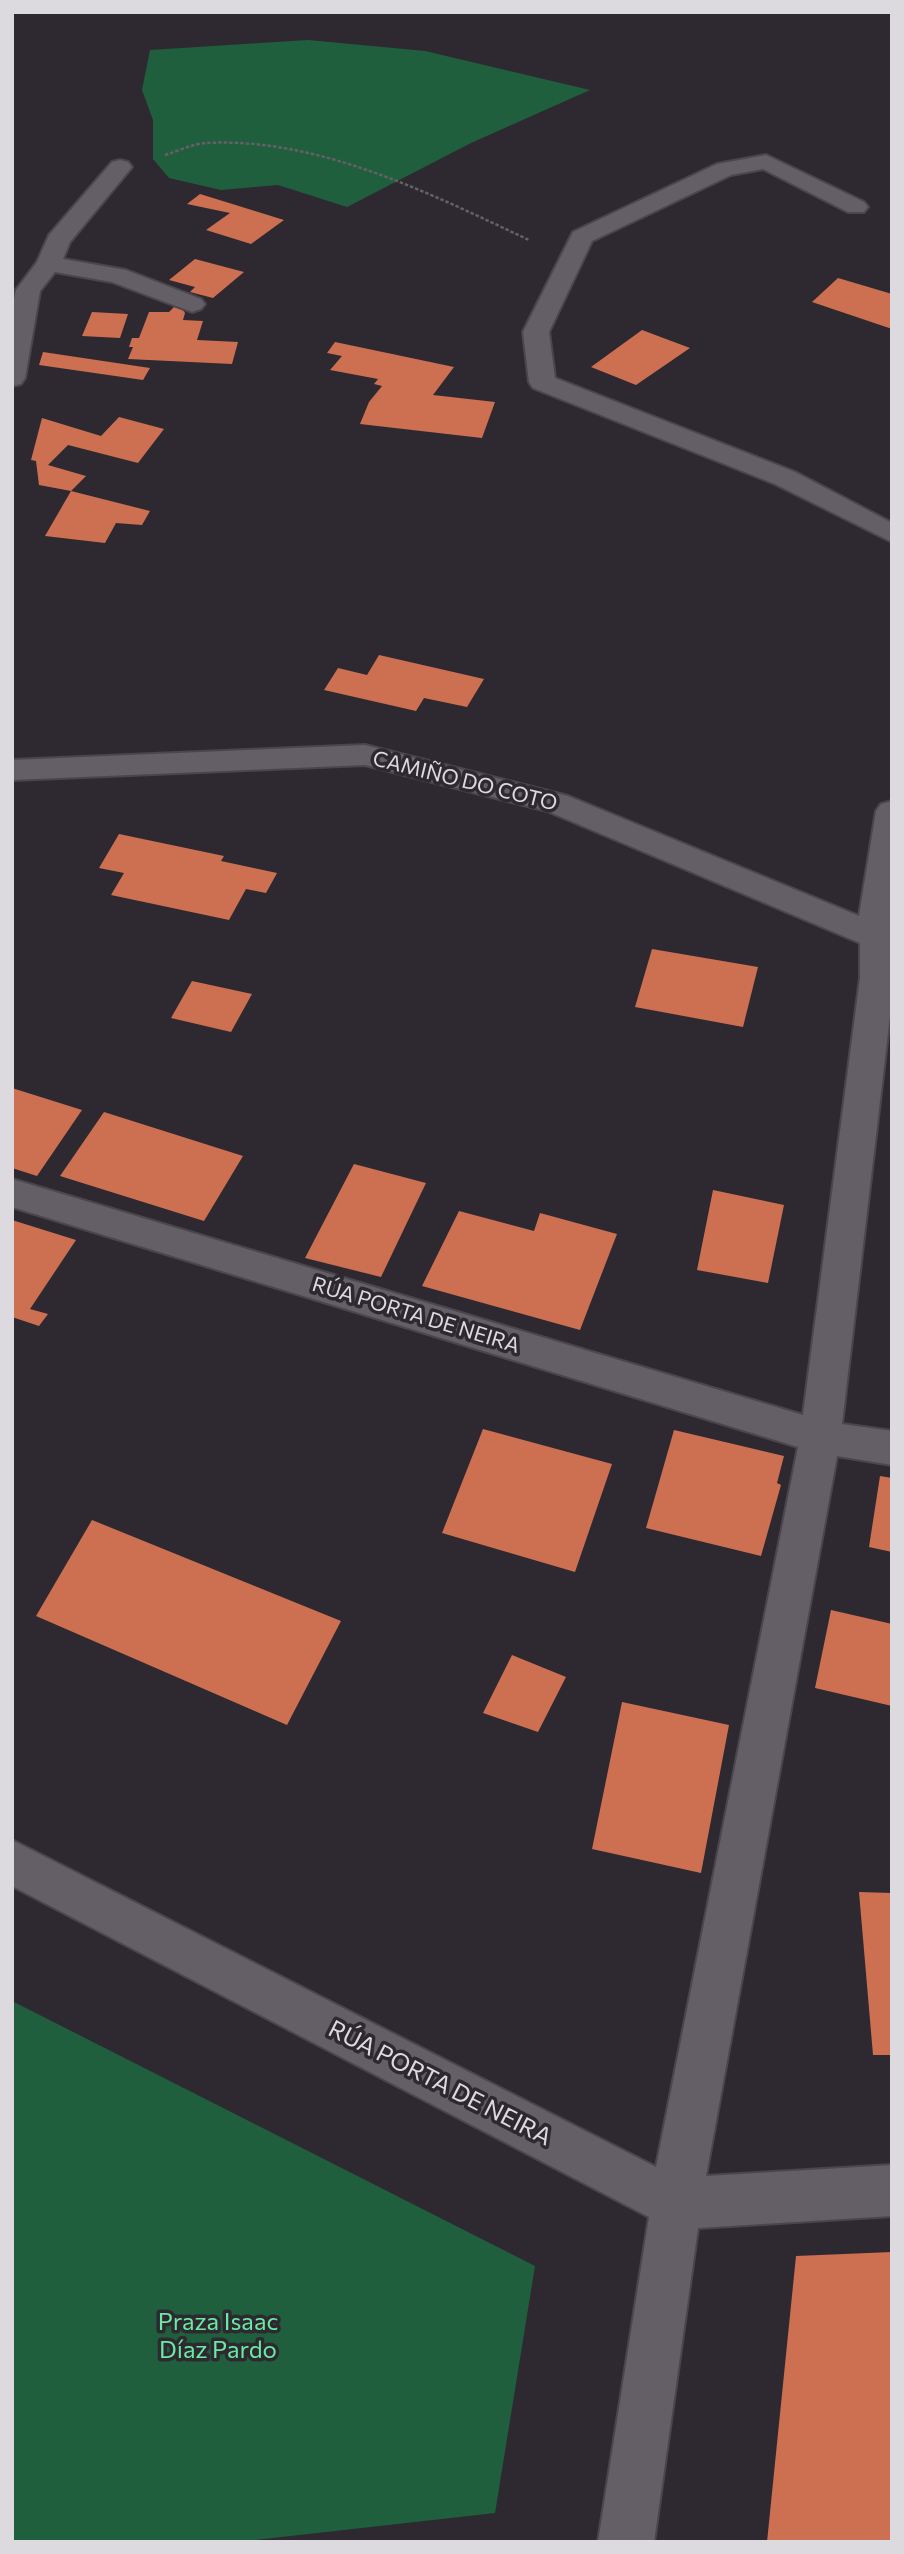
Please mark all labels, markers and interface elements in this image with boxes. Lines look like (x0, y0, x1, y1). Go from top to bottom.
street label: CAMIÑO DO COTO (370, 746, 560, 816)
street label: RÚA PORTA DE NEIRA (309, 1271, 523, 1359)
street label: RÚA PORTA DE NEIRA (324, 2014, 556, 2152)
park label: Praza Isaac Díaz Pardo (158, 2308, 278, 2364)

